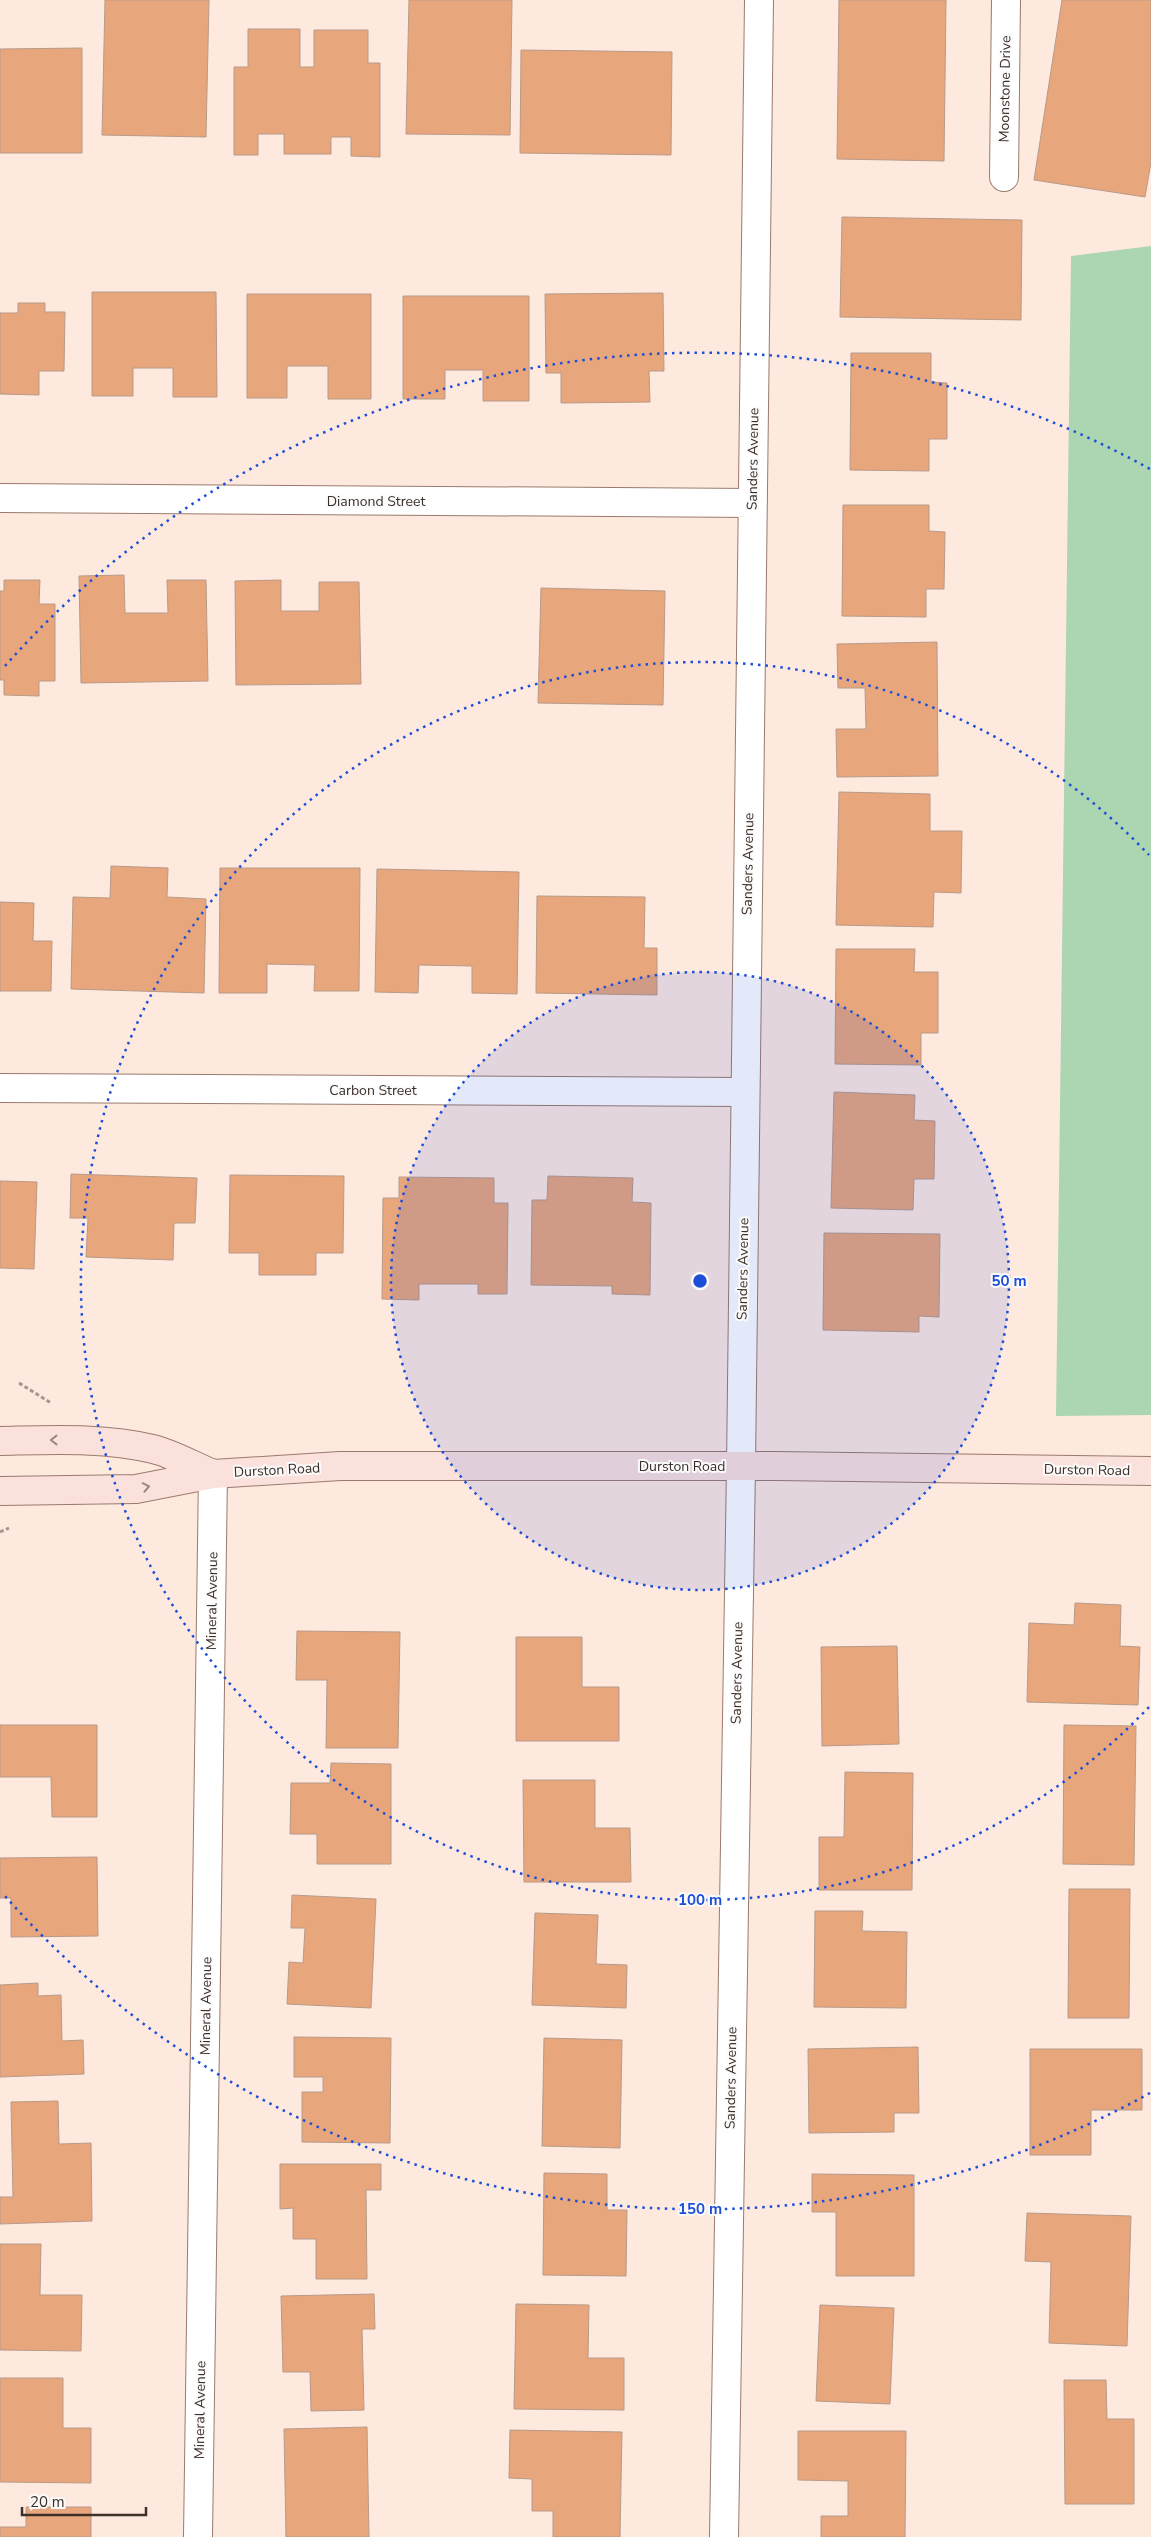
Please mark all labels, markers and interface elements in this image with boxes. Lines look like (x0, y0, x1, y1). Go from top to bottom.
street label: Moonstone Drive (995, 35, 1015, 143)
street label: Sanders Avenue (743, 408, 763, 510)
street label: Diamond Street (327, 492, 425, 511)
street label: Sanders Avenue (738, 813, 758, 915)
street label: Carbon Street (329, 1081, 417, 1100)
street label: Sanders Avenue (733, 1218, 753, 1320)
text: 50 m (991, 1271, 1027, 1291)
centre of rings (691, 1272, 709, 1290)
one-way arrow (50, 1435, 58, 1445)
street label: Durston Road (639, 1457, 725, 1476)
street label: Durston Road (233, 1458, 321, 1482)
street label: Durston Road (1044, 1460, 1130, 1480)
one-way arrow (141, 1483, 150, 1493)
street label: Mineral Avenue (202, 1552, 222, 1650)
street label: Sanders Avenue (727, 1622, 747, 1724)
text: 100 m (678, 1890, 722, 1910)
street label: Mineral Avenue (196, 1957, 216, 2055)
street label: Sanders Avenue (721, 2027, 741, 2129)
text: 150 m (678, 2199, 722, 2219)
street label: Mineral Avenue (190, 2361, 210, 2459)
scale bar (22, 2484, 146, 2516)
text: 20 m (30, 2492, 65, 2512)

